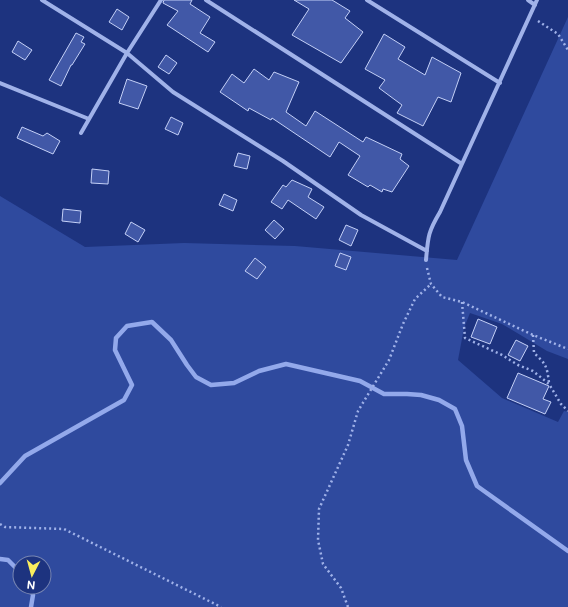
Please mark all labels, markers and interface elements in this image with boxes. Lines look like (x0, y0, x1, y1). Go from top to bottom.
north arrow (12, 555, 52, 595)
text: N (26, 579, 36, 591)

